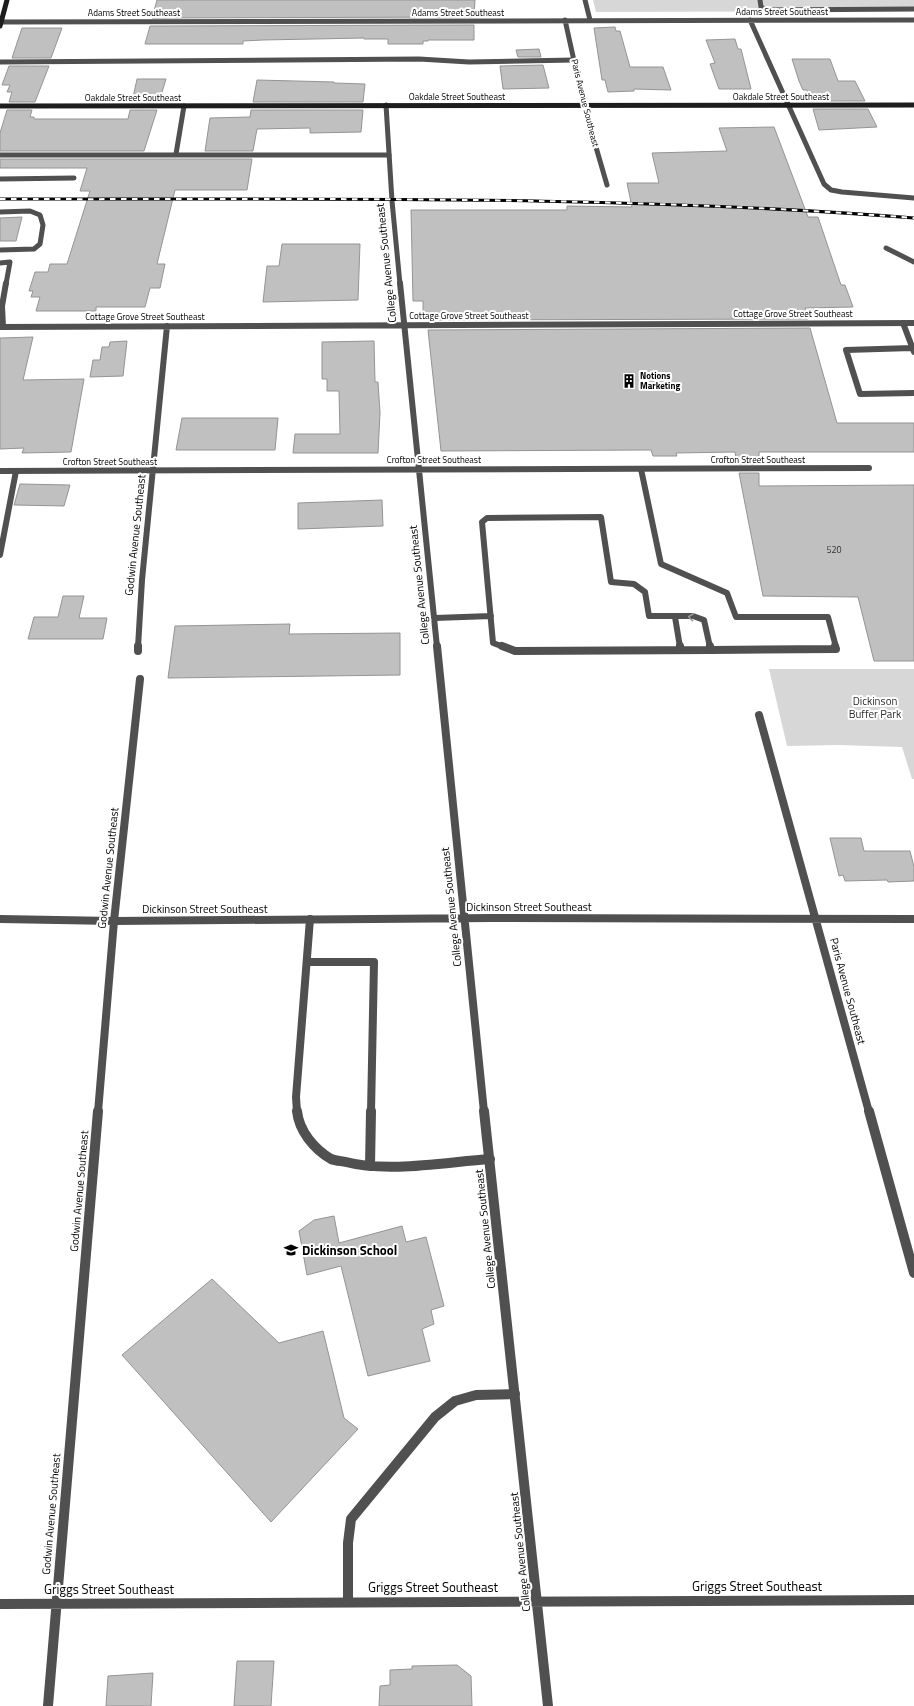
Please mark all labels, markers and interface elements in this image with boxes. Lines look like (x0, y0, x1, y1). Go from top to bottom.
street label: Adams Street Southeast (736, 5, 829, 18)
street label: Adams Street Southeast (88, 6, 181, 19)
street label: Adams Street Southeast (412, 6, 505, 19)
street label: Paris Avenue Southeast (568, 58, 603, 149)
street label: Oakdale Street Southeast (409, 90, 506, 103)
street label: Oakdale Street Southeast (733, 90, 830, 103)
street label: Oakdale Street Southeast (85, 91, 182, 104)
street label: College Avenue Southeast (372, 202, 400, 324)
street label: Cottage Grove Street Southeast (733, 307, 854, 320)
street label: Cottage Grove Street Southeast (409, 309, 530, 322)
street label: Cottage Grove Street Southeast (85, 310, 206, 323)
place label: Notions Marketing (640, 369, 680, 392)
building icon: Notions Marketing (621, 373, 637, 389)
street label: Crofton Street Southeast (387, 453, 482, 466)
street label: Crofton Street Southeast (711, 453, 806, 466)
street label: Crofton Street Southeast (63, 455, 158, 468)
street label: Godwin Avenue Southeast (121, 473, 149, 596)
street label: College Avenue Southeast (405, 524, 433, 646)
house number: 520 (826, 543, 842, 556)
one-way arrow (688, 613, 694, 622)
park label: Dickinson Buffer Park (849, 693, 902, 722)
street label: Godwin Avenue Southeast (94, 806, 122, 929)
street label: College Avenue Southeast (437, 846, 465, 968)
street label: Dickinson Street Southeast (466, 899, 592, 915)
street label: Dickinson Street Southeast (142, 901, 268, 917)
street label: Paris Avenue Southeast (826, 936, 870, 1046)
street label: Godwin Avenue Southeast (66, 1130, 92, 1252)
street label: College Avenue Southeast (471, 1168, 499, 1290)
place label: Dickinson School (302, 1240, 397, 1260)
school or university icon: Dickinson School (283, 1242, 299, 1258)
street label: Godwin Avenue Southeast (38, 1453, 64, 1575)
street label: College Avenue Southeast (506, 1491, 534, 1613)
street label: Griggs Street Southeast (692, 1576, 822, 1596)
street label: Griggs Street Southeast (368, 1577, 498, 1597)
street label: Griggs Street Southeast (44, 1579, 174, 1599)

